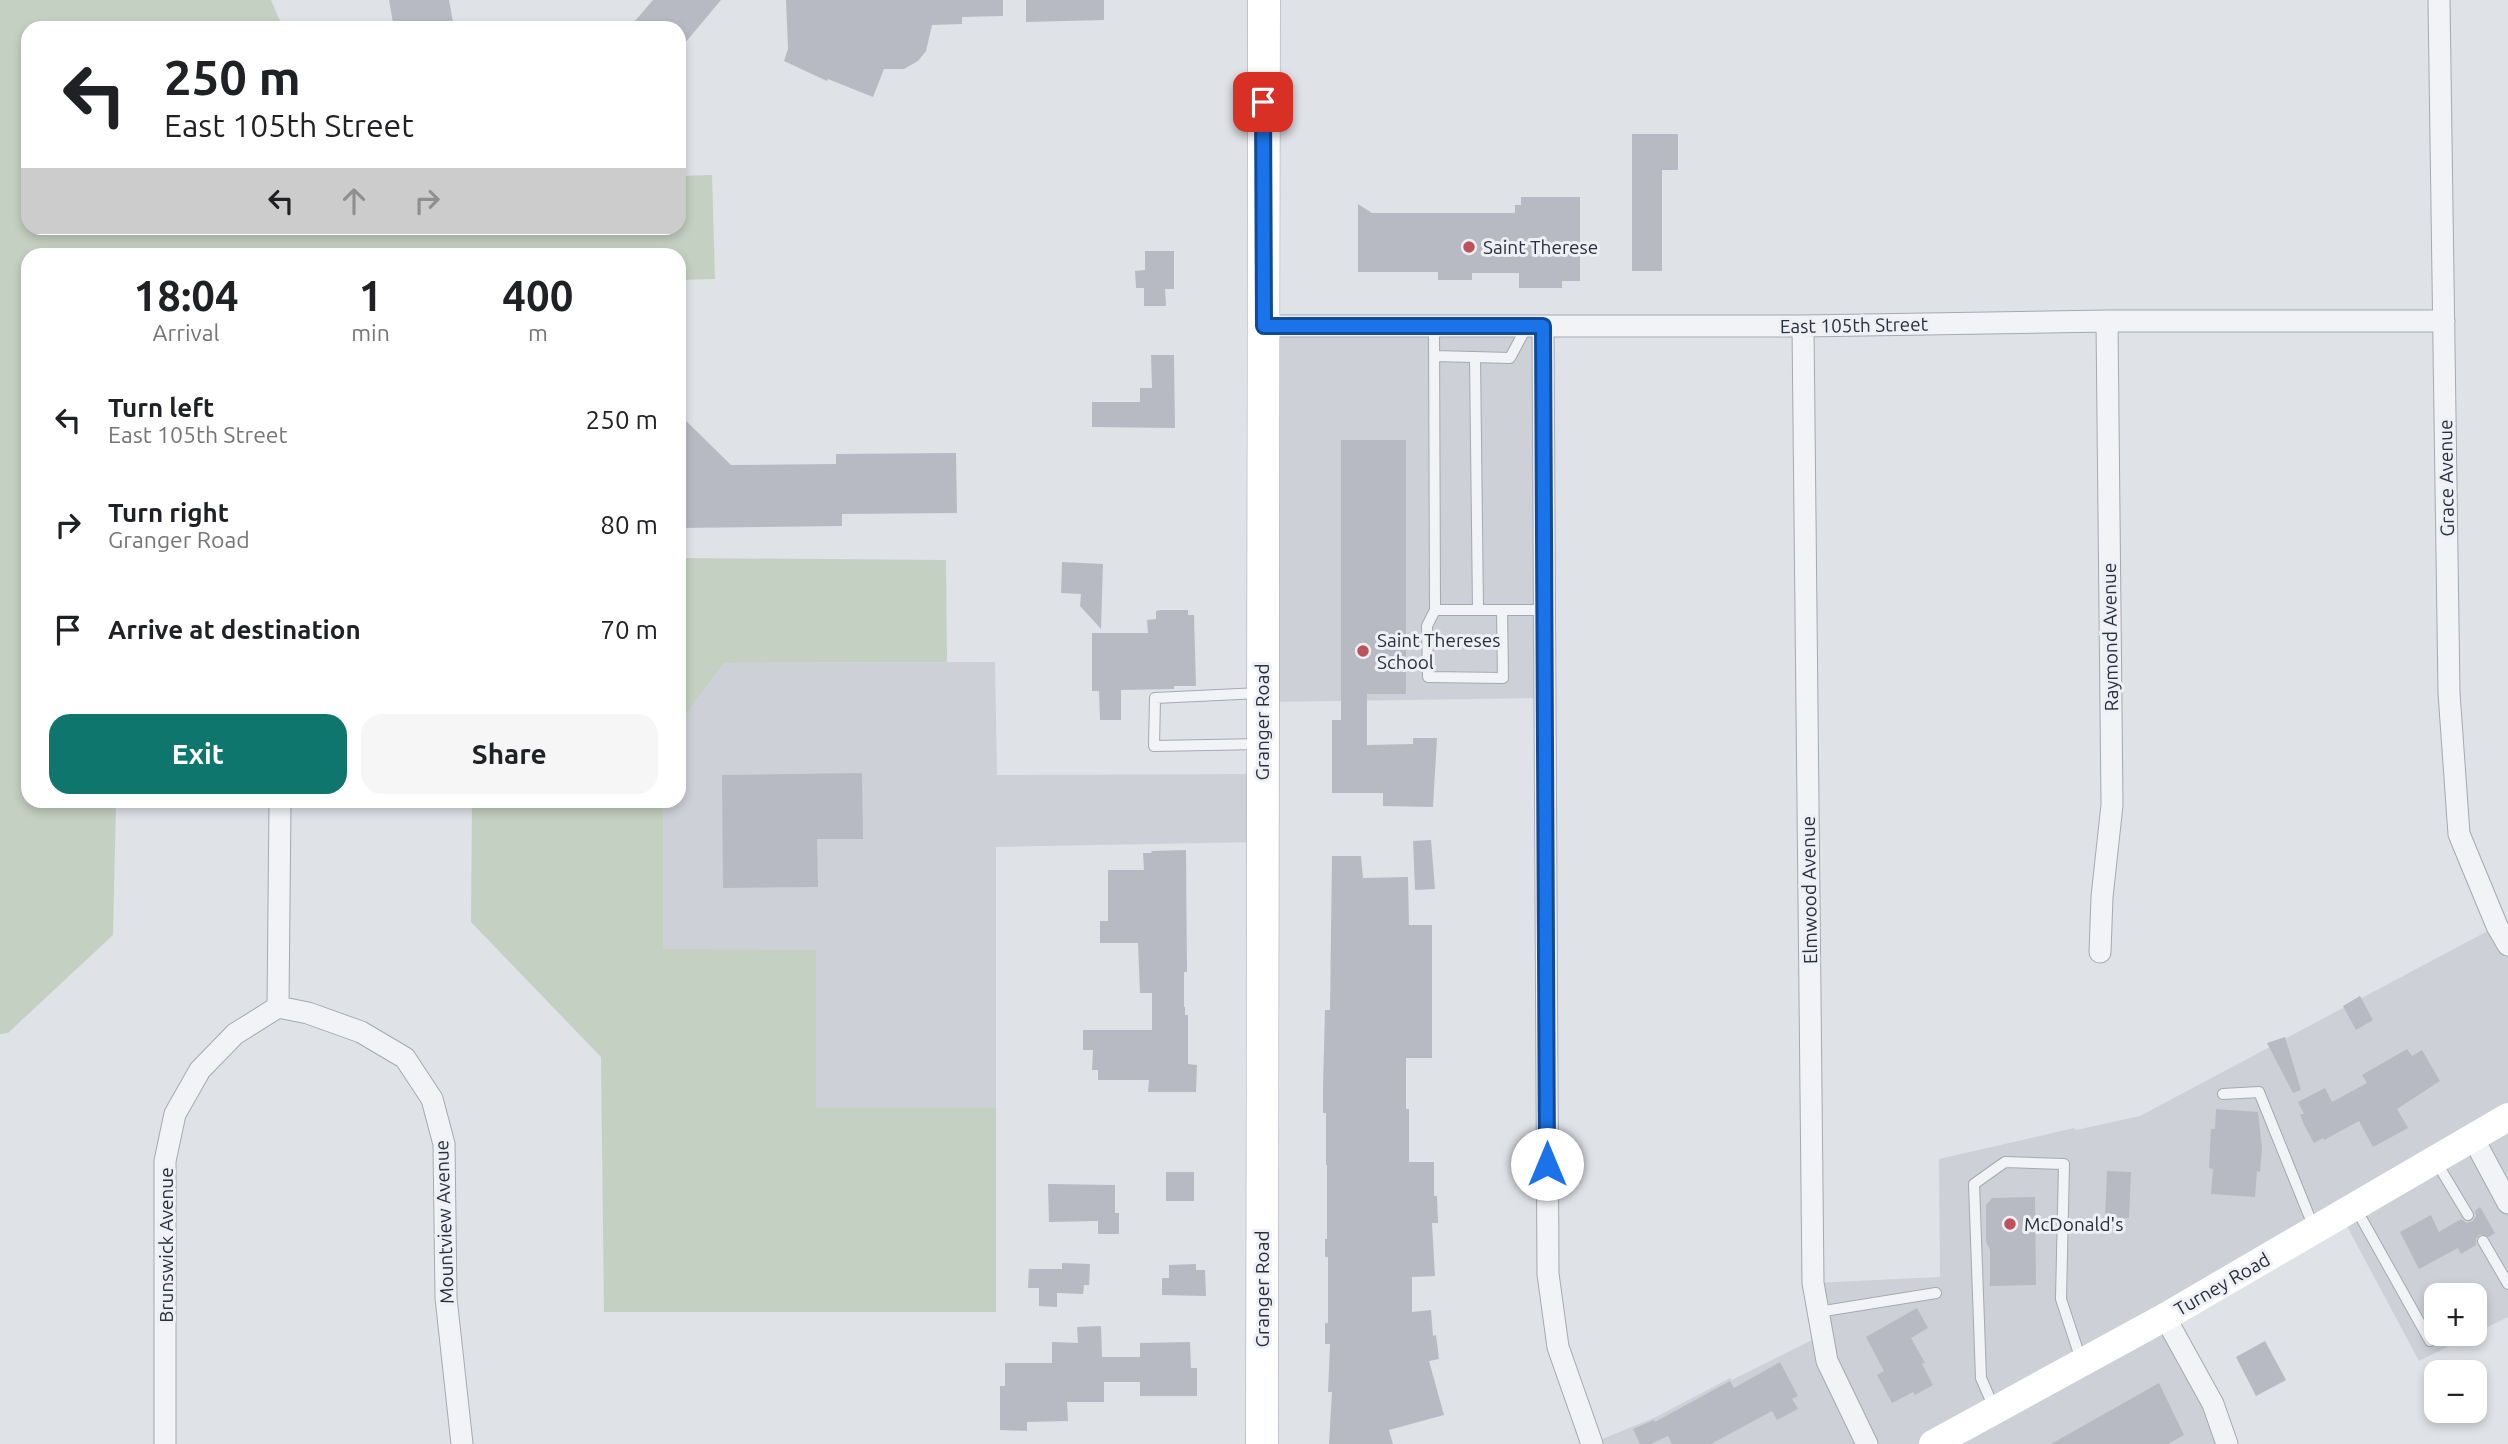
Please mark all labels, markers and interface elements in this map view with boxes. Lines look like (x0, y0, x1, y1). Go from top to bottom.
icon: left (49, 49, 140, 140)
text: 250 m (164, 49, 301, 104)
pin (1233, 72, 1293, 132)
icon: arrive (1244, 83, 1282, 121)
text: East 105th Street (164, 107, 414, 143)
icon: left (262, 182, 300, 220)
icon: ahead (335, 182, 373, 220)
icon: right (408, 182, 446, 220)
place label: Saint Therese (1483, 236, 1598, 258)
marker: Saint Therese (1461, 239, 1477, 255)
text: 18:04 (134, 272, 239, 319)
text: 1 (359, 272, 382, 319)
text: 400 (502, 272, 573, 319)
street label: East 105th Street (1780, 313, 1929, 337)
text: Arrival (153, 320, 220, 345)
text: min (351, 320, 390, 345)
text: m (528, 320, 548, 345)
text: Turn left (108, 393, 214, 422)
icon: left (49, 401, 87, 439)
text: 250 m (586, 405, 658, 434)
street label: Grace Avenue (2434, 419, 2458, 537)
text: East 105th Street (108, 422, 288, 447)
text: Turn right (108, 498, 229, 527)
icon: right (49, 506, 87, 544)
text: 80 m (600, 510, 658, 539)
text: Granger Road (108, 527, 250, 552)
street label: Raymond Avenue (2098, 563, 2122, 711)
icon: arrive (49, 611, 87, 649)
text: Arrive at destination (108, 615, 361, 644)
text: 70 m (600, 615, 658, 644)
place label: Saint Thereses School (1377, 629, 1501, 673)
marker: Saint Thereses School (1355, 643, 1371, 659)
street label: Granger Road (1251, 663, 1273, 781)
button: Exit (49, 714, 347, 794)
button: Share (361, 714, 658, 794)
street label: Elmwood Avenue (1797, 816, 1821, 964)
position arrow (1510, 1127, 1584, 1201)
street label: Mountview Avenue (430, 1140, 458, 1304)
street label: Brunswick Avenue (155, 1167, 177, 1323)
place label: McDonald's (2024, 1213, 2123, 1235)
marker: McDonald's (2002, 1216, 2018, 1232)
street label: Granger Road (1251, 1230, 1273, 1348)
street label: Turney Road (2170, 1248, 2274, 1320)
map controls (2424, 1283, 2487, 1423)
button: + (2424, 1283, 2487, 1346)
button: − (2424, 1360, 2487, 1423)

